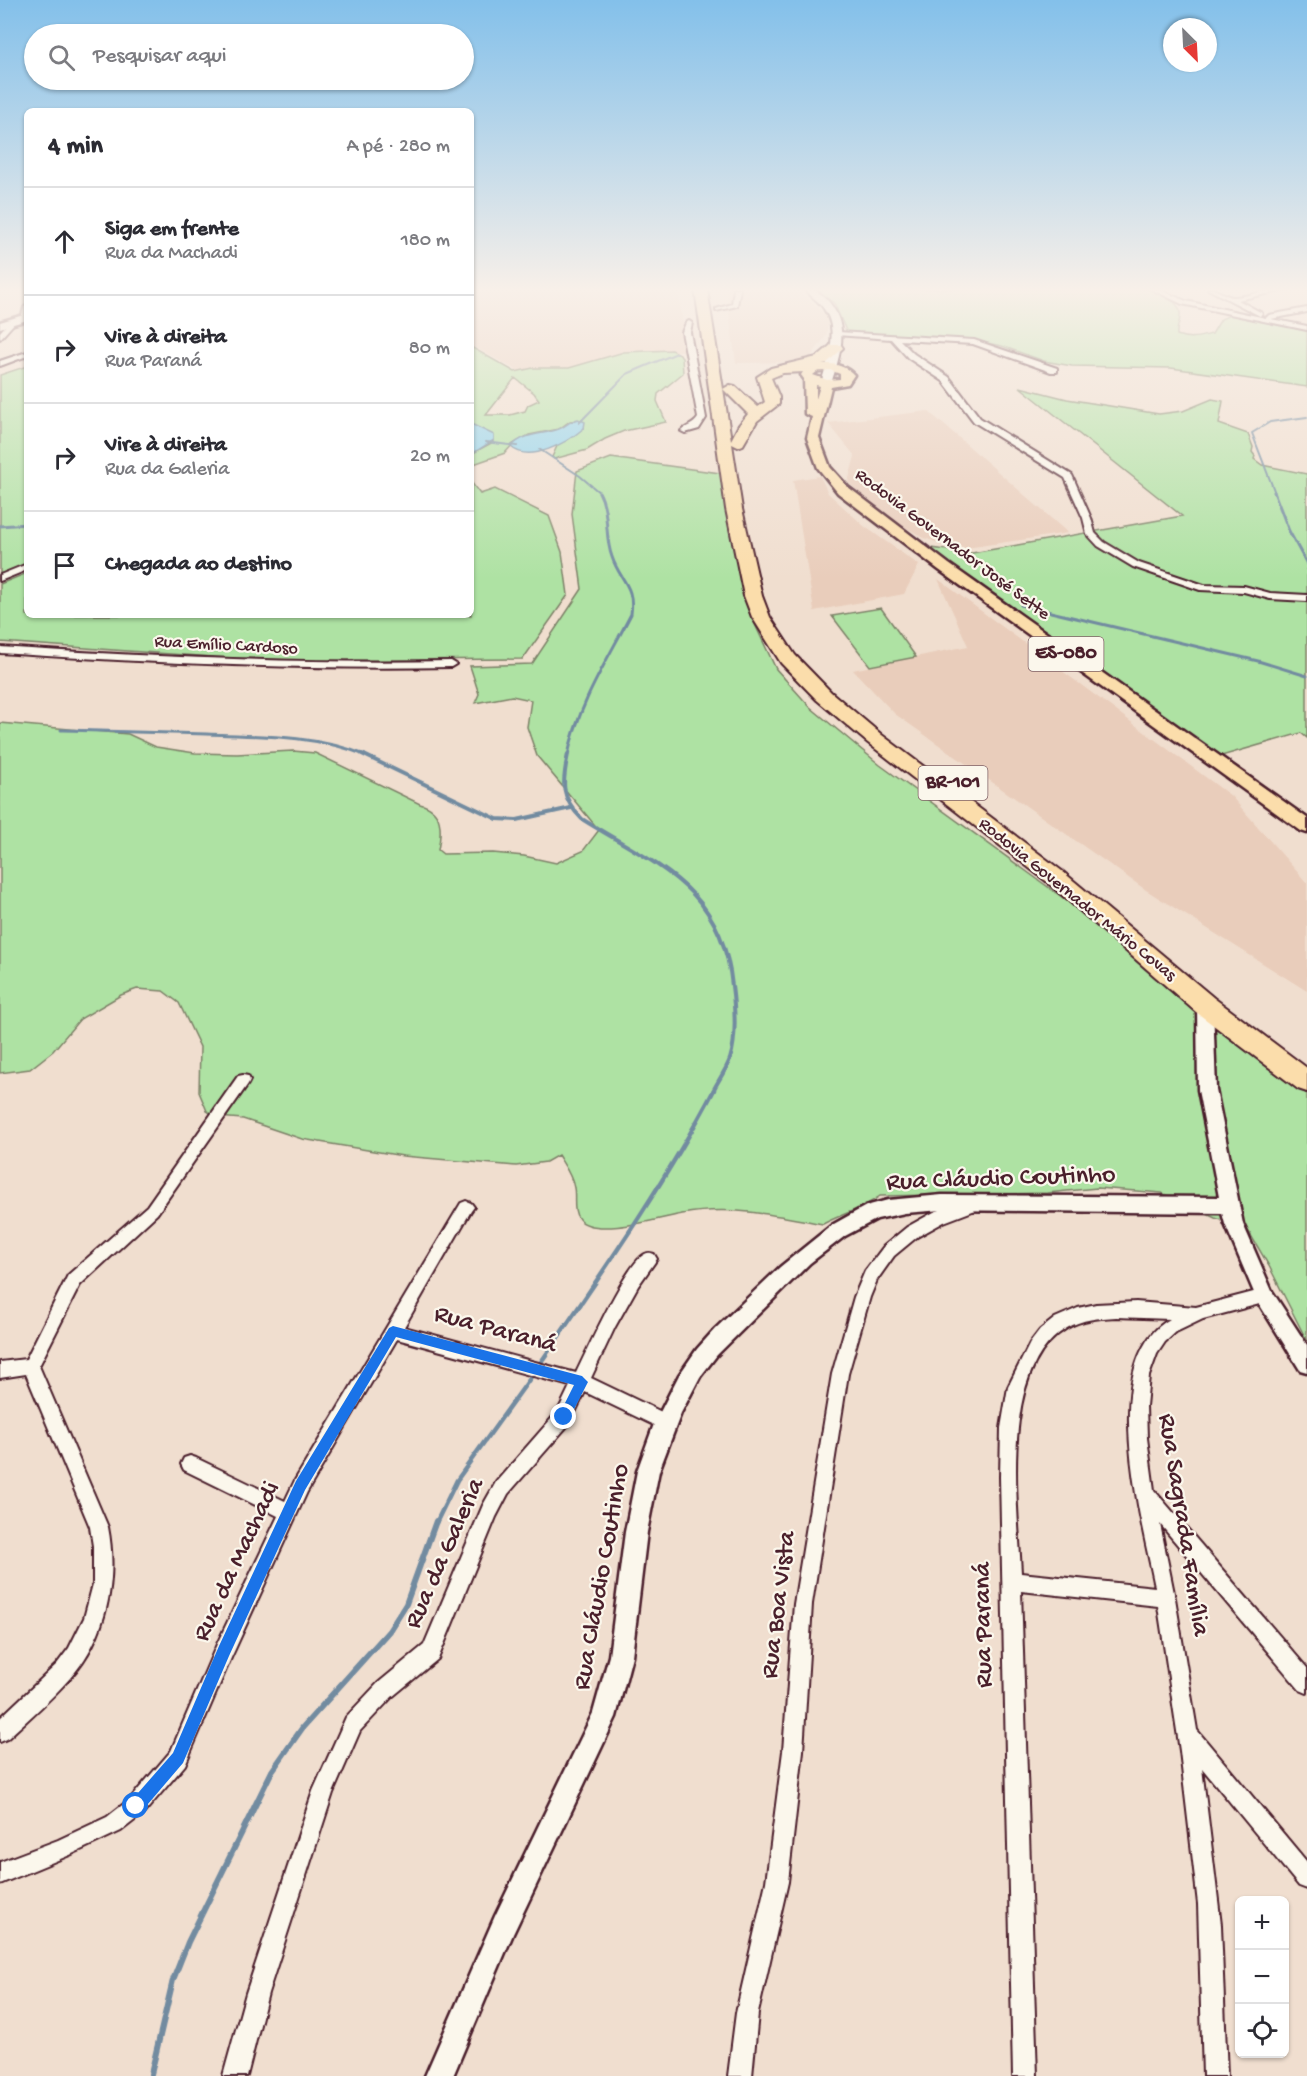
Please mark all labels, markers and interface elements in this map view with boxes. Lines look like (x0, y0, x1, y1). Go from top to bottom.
north arrow (1163, 18, 1217, 72)
search box (24, 24, 474, 90)
icon: search (45, 41, 78, 74)
text: Pesquisar aqui (93, 44, 227, 70)
text: 4 min (48, 132, 103, 163)
text: A pé · 280 m (346, 136, 450, 159)
text: Siga em frente (105, 217, 239, 243)
icon: ahead (48, 225, 81, 258)
text: 180 m (401, 230, 450, 253)
text: Rua da Machadi (105, 243, 238, 266)
text: Vire à direita (105, 325, 227, 351)
icon: right (48, 333, 81, 366)
text: 80 m (409, 338, 450, 361)
text: Rua Paraná (105, 351, 202, 374)
text: Vire à direita (105, 433, 227, 459)
icon: right (48, 441, 81, 474)
text: 20 m (410, 446, 450, 469)
text: Rua da Galeria (105, 459, 229, 482)
street label: Rodovia Governador José Sette (850, 465, 1054, 626)
icon: arrive (48, 549, 81, 582)
text: Chegada ao destino (105, 552, 292, 578)
street label: Rua Emílio Cardoso (154, 632, 298, 660)
road number: ES-080 (1028, 637, 1104, 671)
road number: BR-101 (918, 766, 988, 800)
street label: Rodovia Governador Mário Covas (974, 814, 1181, 987)
street label: Rua Cláudio Coutinho (886, 1161, 1116, 1199)
street label: Rua Paraná (430, 1300, 561, 1363)
route end (550, 1403, 576, 1429)
street label: Rua Sagrada Família (1149, 1412, 1215, 1640)
street label: Rua Cláudio Coutinho (568, 1461, 638, 1693)
street label: Rua da Galeria (399, 1472, 494, 1634)
street label: Rua da Machadi (187, 1477, 289, 1647)
street label: Rua Boa Vista (756, 1528, 805, 1681)
street label: Rua Paraná (968, 1560, 1002, 1688)
route start (122, 1792, 148, 1818)
map controls (1235, 1896, 1289, 2058)
button: + (1235, 1896, 1289, 1950)
button: − (1235, 1950, 1289, 2004)
button: locate (1235, 2004, 1289, 2058)

